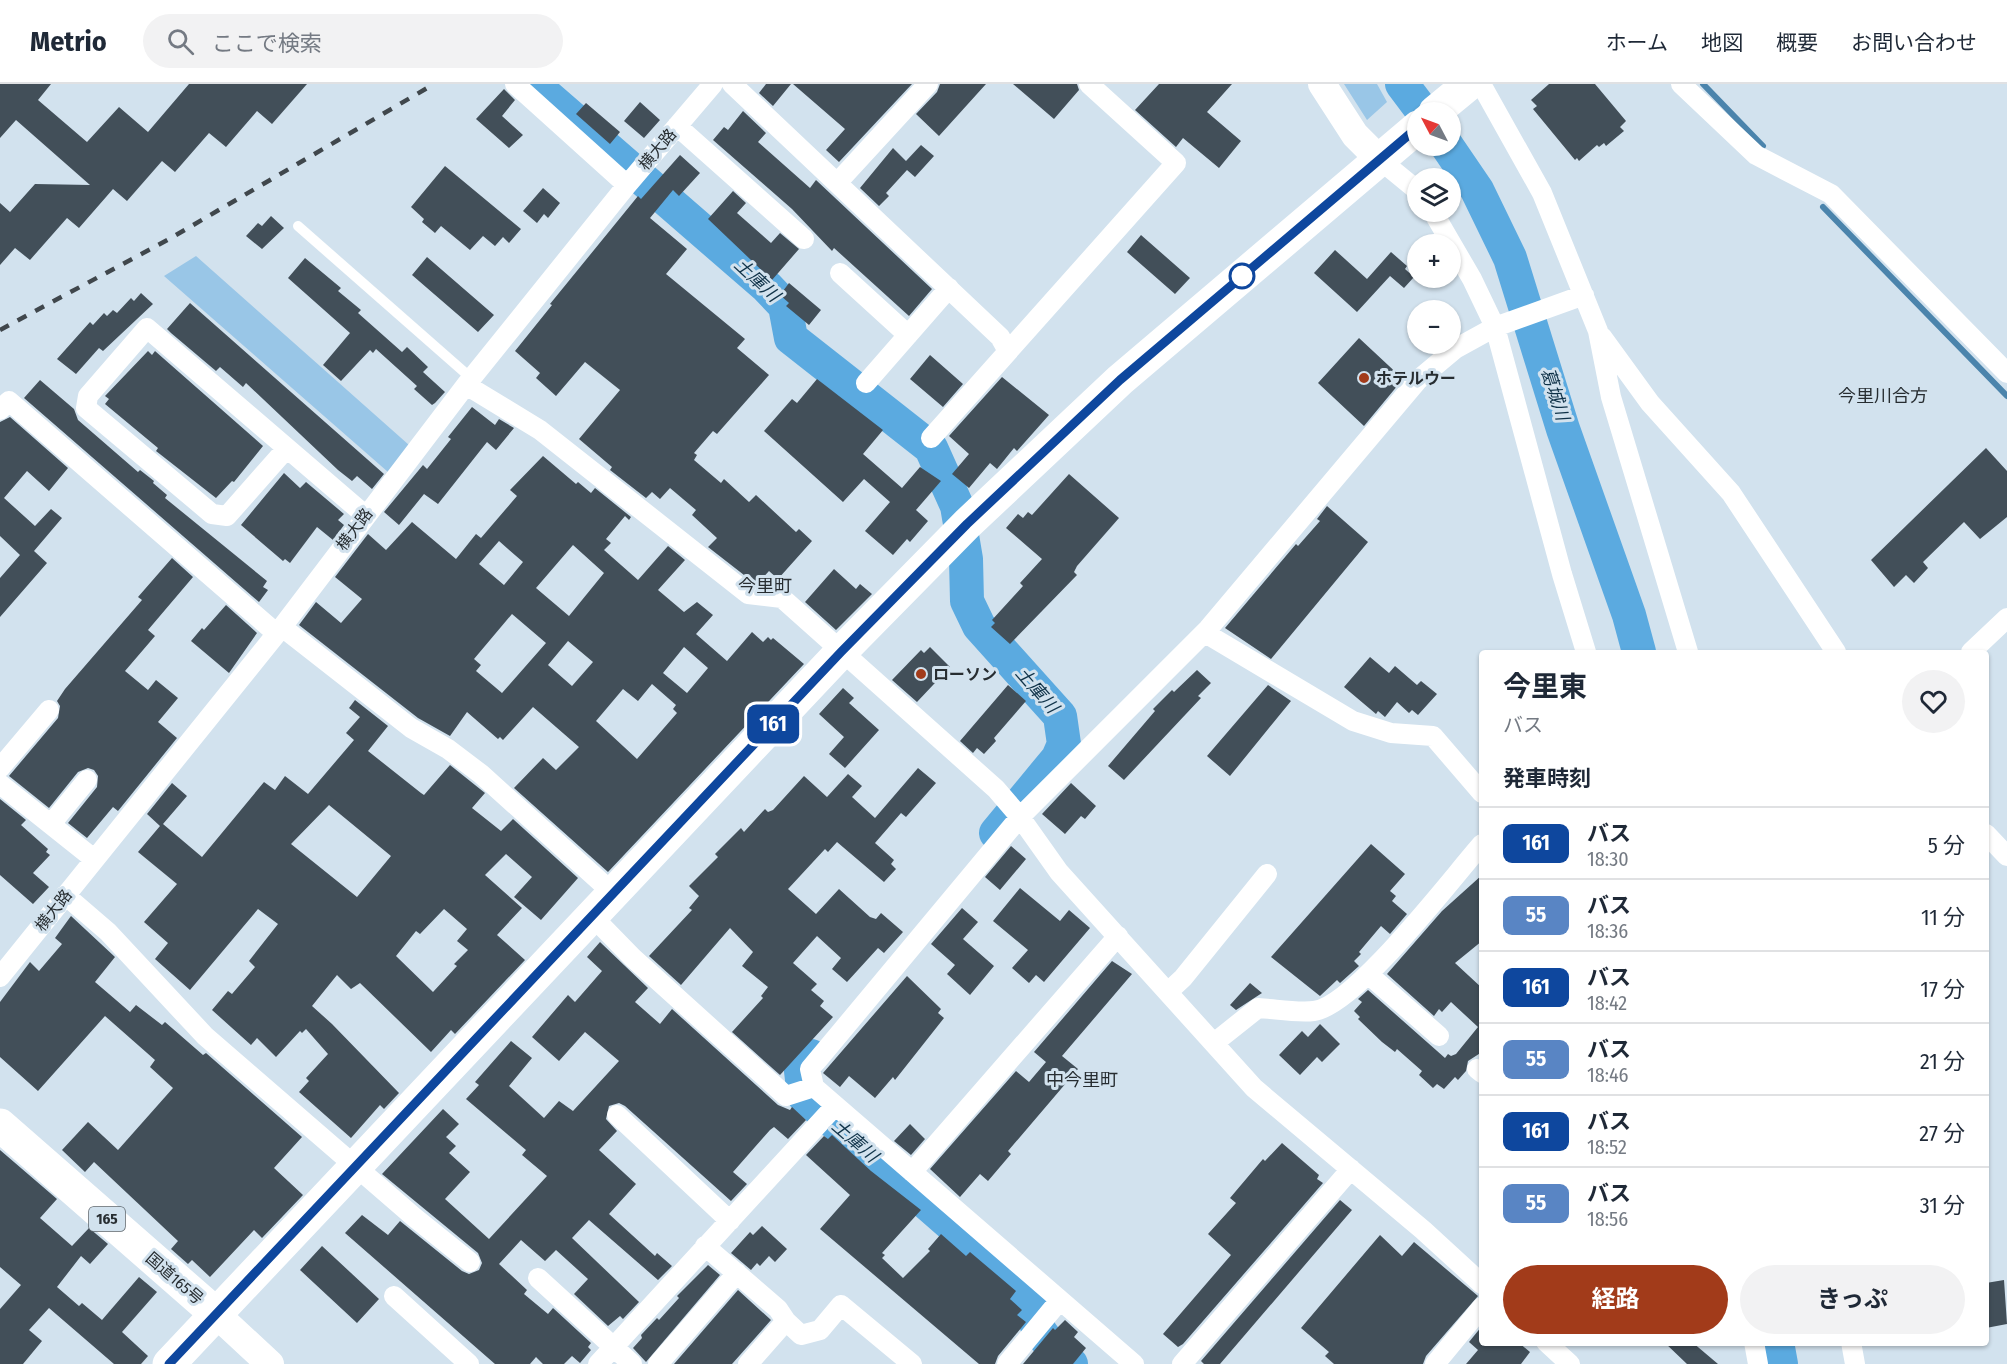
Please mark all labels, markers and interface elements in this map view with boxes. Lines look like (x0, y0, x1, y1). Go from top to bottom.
search box (143, 14, 563, 68)
text: Metrio (30, 25, 107, 58)
icon: search (164, 25, 197, 58)
text: ここで検索 (212, 30, 322, 57)
text: ホーム (1606, 30, 1668, 56)
text: 地図 (1701, 30, 1743, 56)
text: 概要 (1776, 30, 1818, 56)
text: お問い合わせ (1851, 30, 1977, 56)
north arrow (1407, 102, 1461, 156)
map controls (1407, 102, 1461, 354)
street label: 横大路 (635, 125, 680, 174)
button: layers (1407, 168, 1461, 222)
button: + (1407, 234, 1461, 288)
water label: 土庫川 (730, 254, 786, 308)
unlabelled marker (1229, 263, 1255, 289)
button: − (1407, 300, 1461, 354)
water label: 葛城川 (1536, 365, 1574, 425)
place label: ホテルウー (1376, 369, 1456, 388)
marker: ホテルウー (1357, 371, 1371, 385)
district label: 今里川合方 (1838, 385, 1928, 407)
street label: 横大路 (332, 504, 376, 554)
district label: 今里町 (738, 575, 792, 597)
water label: 土庫川 (1011, 662, 1064, 719)
place label: ローソン (933, 665, 997, 684)
marker: ローソン (914, 667, 928, 681)
text: 今里東 (1503, 670, 1587, 703)
button: heart (1902, 670, 1965, 733)
line badge: 161 (738, 704, 808, 744)
text: 161 (759, 711, 787, 737)
text: バス (1503, 713, 1543, 737)
text: 発車時刻 (1503, 765, 1591, 792)
text: バス (1587, 820, 1631, 847)
text: 161 (1522, 830, 1550, 856)
text: 5 分 (1928, 832, 1965, 859)
text: 18:30 (1587, 847, 1629, 871)
street label: 横大路 (31, 886, 76, 935)
text: バス (1587, 892, 1631, 919)
text: 55 (1526, 902, 1546, 928)
text: 11 分 (1921, 904, 1965, 931)
text: 18:36 (1587, 919, 1628, 943)
text: バス (1587, 964, 1631, 991)
text: 161 (1522, 974, 1550, 1000)
text: 17 分 (1920, 976, 1965, 1003)
text: 18:42 (1587, 991, 1627, 1015)
text: バス (1587, 1036, 1631, 1063)
text: 55 (1526, 1046, 1546, 1072)
text: 21 分 (1920, 1048, 1965, 1075)
text: 18:46 (1587, 1063, 1629, 1087)
district label: 中今里町 (1046, 1069, 1118, 1091)
text: バス (1587, 1108, 1631, 1135)
water label: 土庫川 (827, 1115, 884, 1168)
text: 161 (1522, 1118, 1550, 1144)
text: 27 分 (1919, 1120, 1965, 1147)
text: 18:52 (1587, 1135, 1627, 1159)
text: バス (1587, 1180, 1631, 1207)
text: 55 (1526, 1190, 1546, 1216)
text: 31 分 (1920, 1192, 1965, 1219)
road number: 165 (89, 1207, 125, 1231)
text: 18:56 (1587, 1207, 1628, 1231)
street label: 国道165号 (142, 1248, 207, 1308)
button: 経路 (1503, 1265, 1728, 1334)
button: きっぷ (1740, 1265, 1965, 1334)

